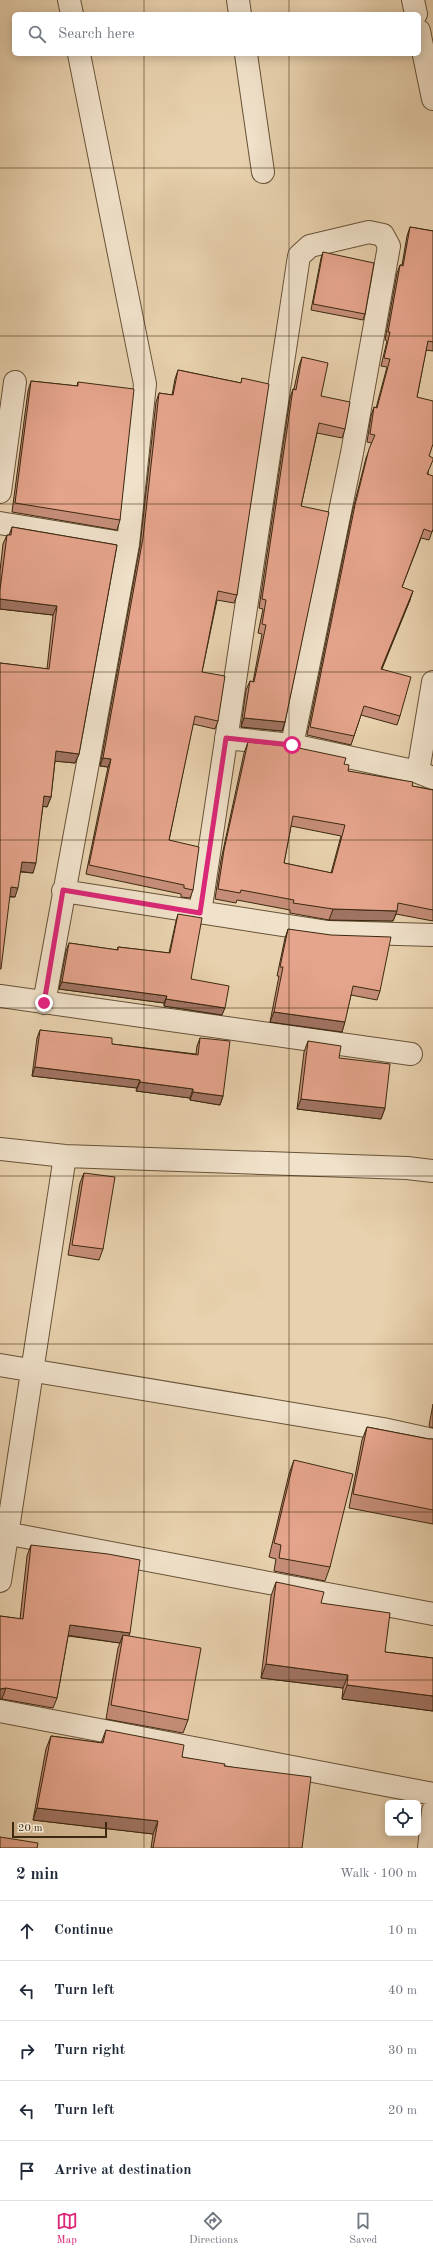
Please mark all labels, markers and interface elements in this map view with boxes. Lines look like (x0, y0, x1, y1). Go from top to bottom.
search box (12, 12, 421, 56)
icon: search (26, 23, 48, 45)
text: Search here (58, 27, 135, 42)
route start (283, 736, 301, 754)
route end (35, 994, 53, 1012)
map controls (385, 1800, 421, 1836)
button: locate (385, 1800, 421, 1836)
scale bar (12, 1820, 107, 1839)
text: 20 m (18, 1823, 43, 1834)
text: 2 min (16, 1866, 59, 1883)
text: Walk · 100 m (340, 1867, 417, 1880)
icon: ahead (16, 1920, 38, 1942)
text: Continue (54, 1923, 113, 1938)
text: 10 m (388, 1924, 417, 1937)
icon: left (16, 1980, 38, 2002)
text: Turn left (54, 1983, 114, 1998)
text: 40 m (388, 1984, 417, 1997)
icon: right (16, 2040, 38, 2062)
text: Turn right (54, 2043, 125, 2058)
text: 30 m (388, 2044, 417, 2057)
icon: left (16, 2100, 38, 2122)
text: Turn left (54, 2103, 114, 2118)
text: 20 m (388, 2104, 417, 2117)
icon: arrive (16, 2160, 38, 2182)
text: Arrive at destination (54, 2163, 192, 2178)
tab: Map (56, 2210, 78, 2248)
tab: Directions (189, 2210, 238, 2248)
tab: Saved (349, 2210, 377, 2248)

